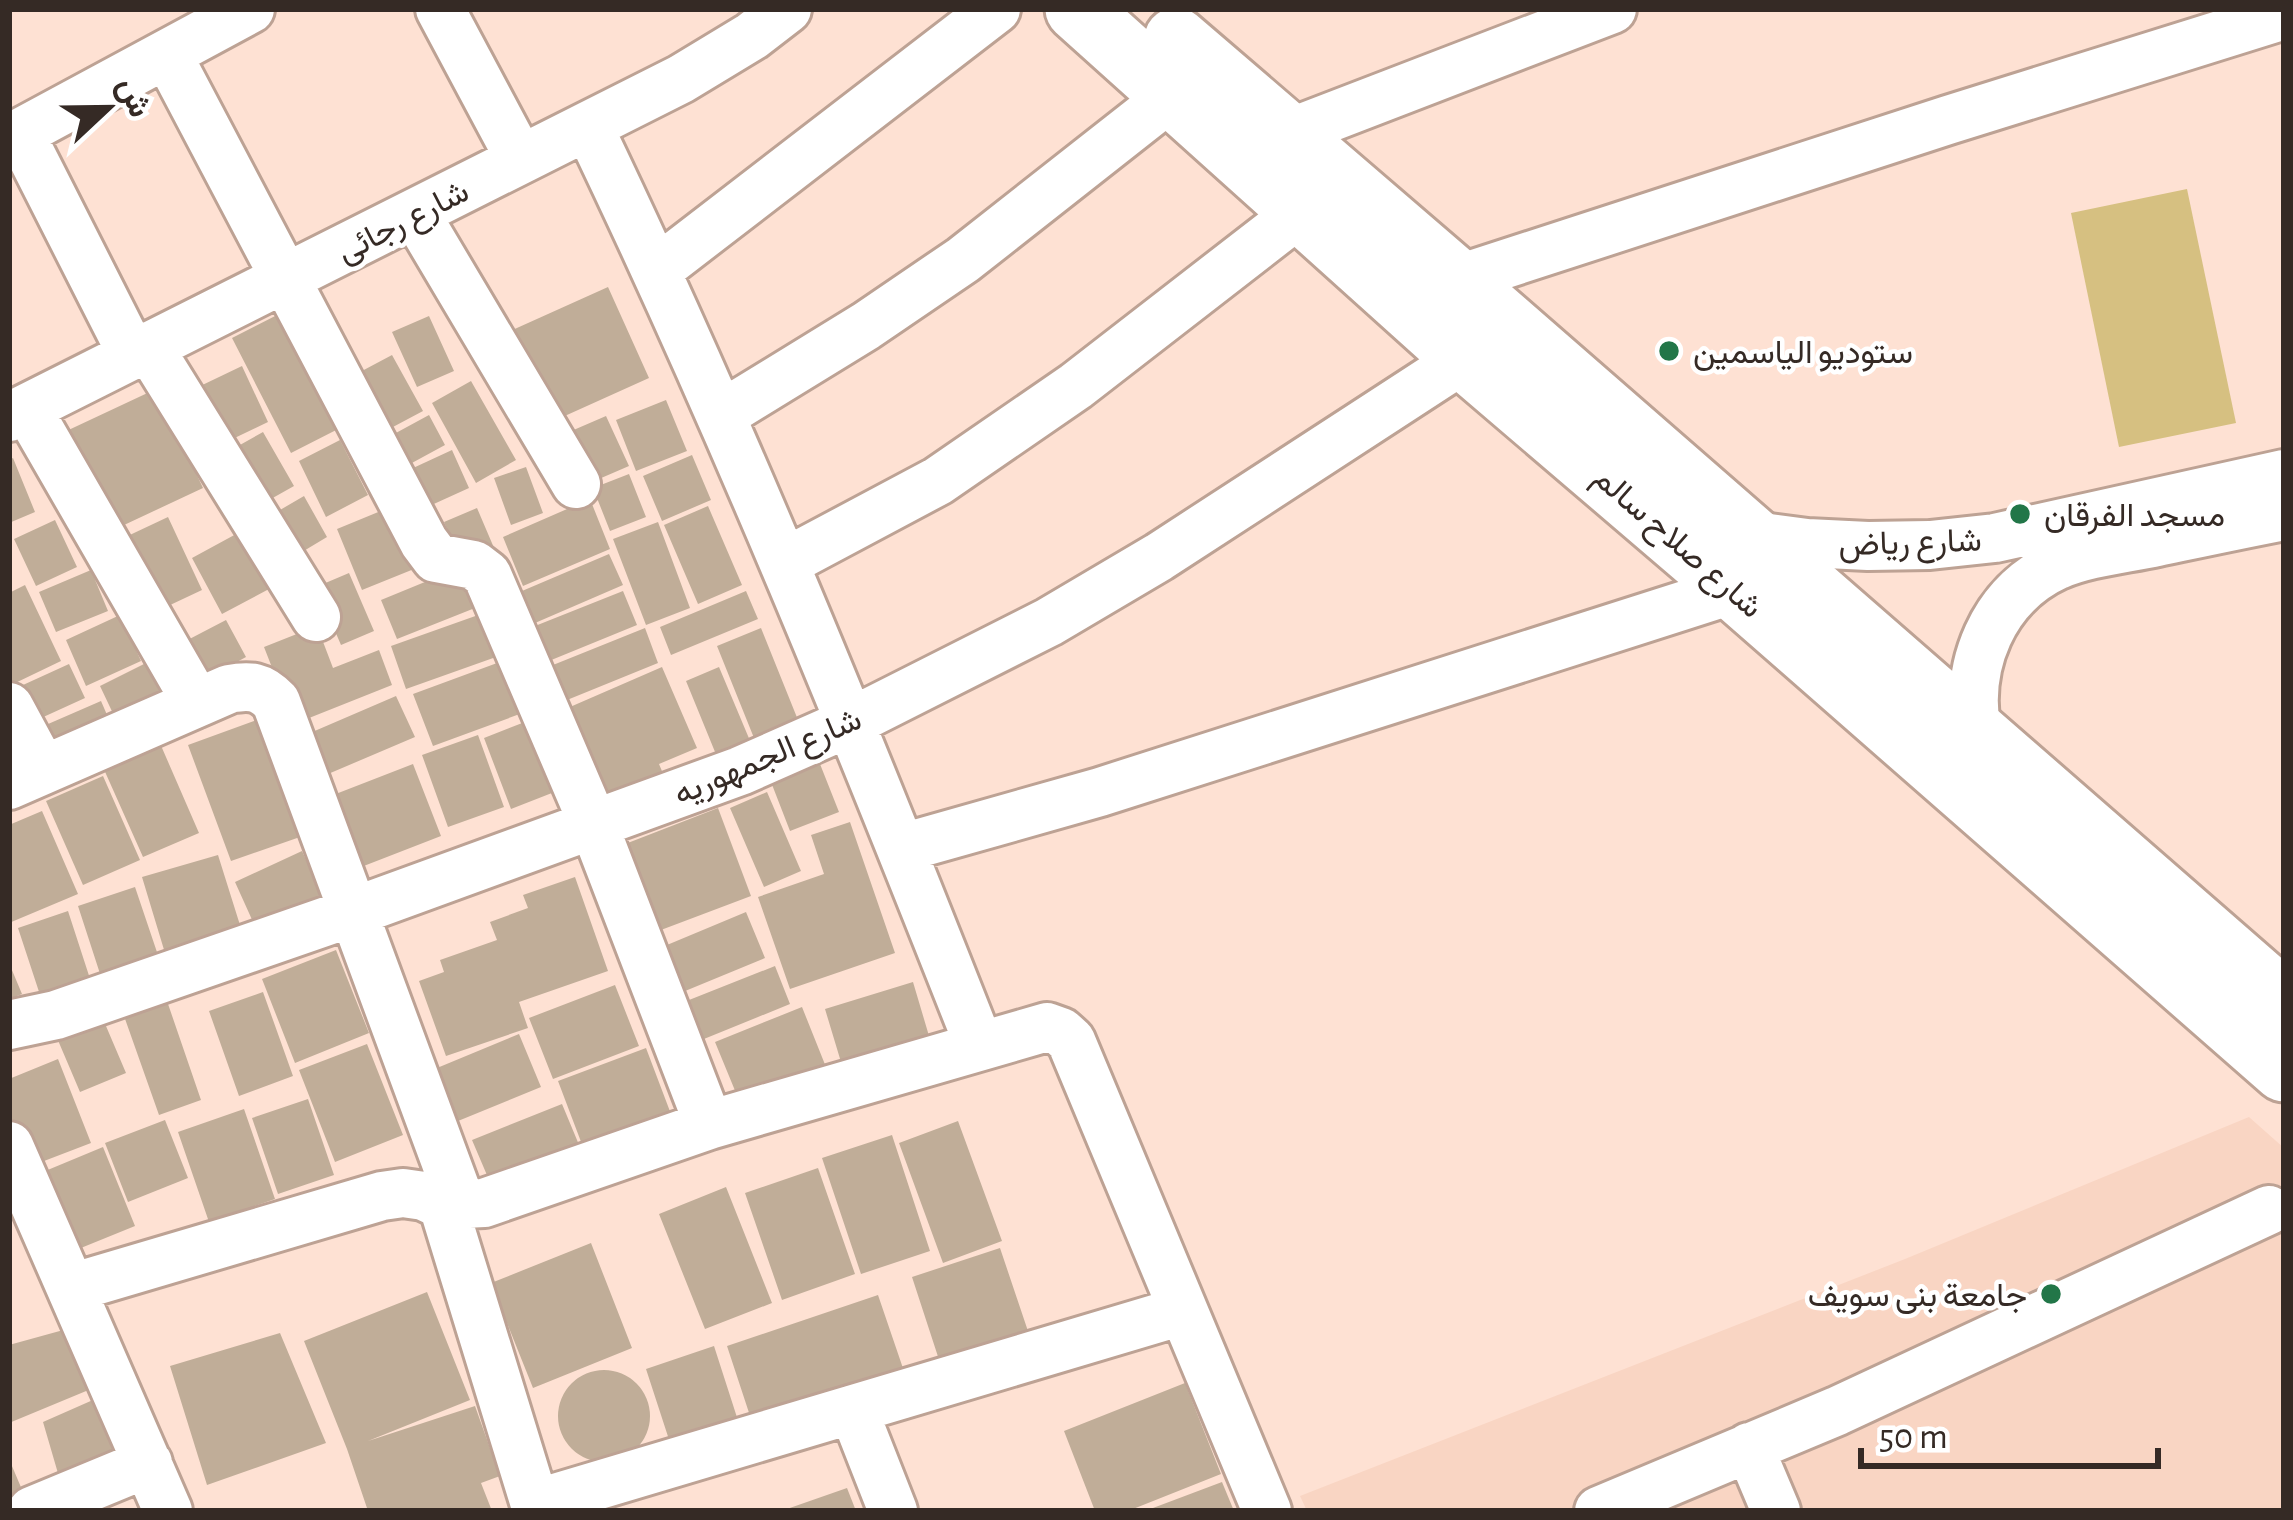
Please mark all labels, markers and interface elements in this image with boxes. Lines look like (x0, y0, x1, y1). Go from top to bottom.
north arrow (48, 48, 168, 168)
text: ش (109, 73, 156, 123)
street label: شارع رجائى (332, 175, 476, 273)
place label: ستوديو الياسمين (1693, 337, 1913, 372)
marker: ستوديو الياسمين (1656, 338, 1682, 364)
street label: شارع صلاح سالم (1584, 461, 1768, 628)
place label: مسجد الفرقان (2044, 500, 2225, 535)
marker: مسجد الفرقان (2007, 501, 2033, 527)
street label: شارع رياض (1838, 525, 1982, 566)
street label: شارع الجمهوريه (669, 703, 868, 815)
place label: جامعة بنى سويف (1808, 1280, 2027, 1315)
marker: جامعة بنى سويف (2038, 1281, 2064, 1307)
scale bar (1861, 1394, 2158, 1468)
text: 50 m (1879, 1419, 1948, 1455)

